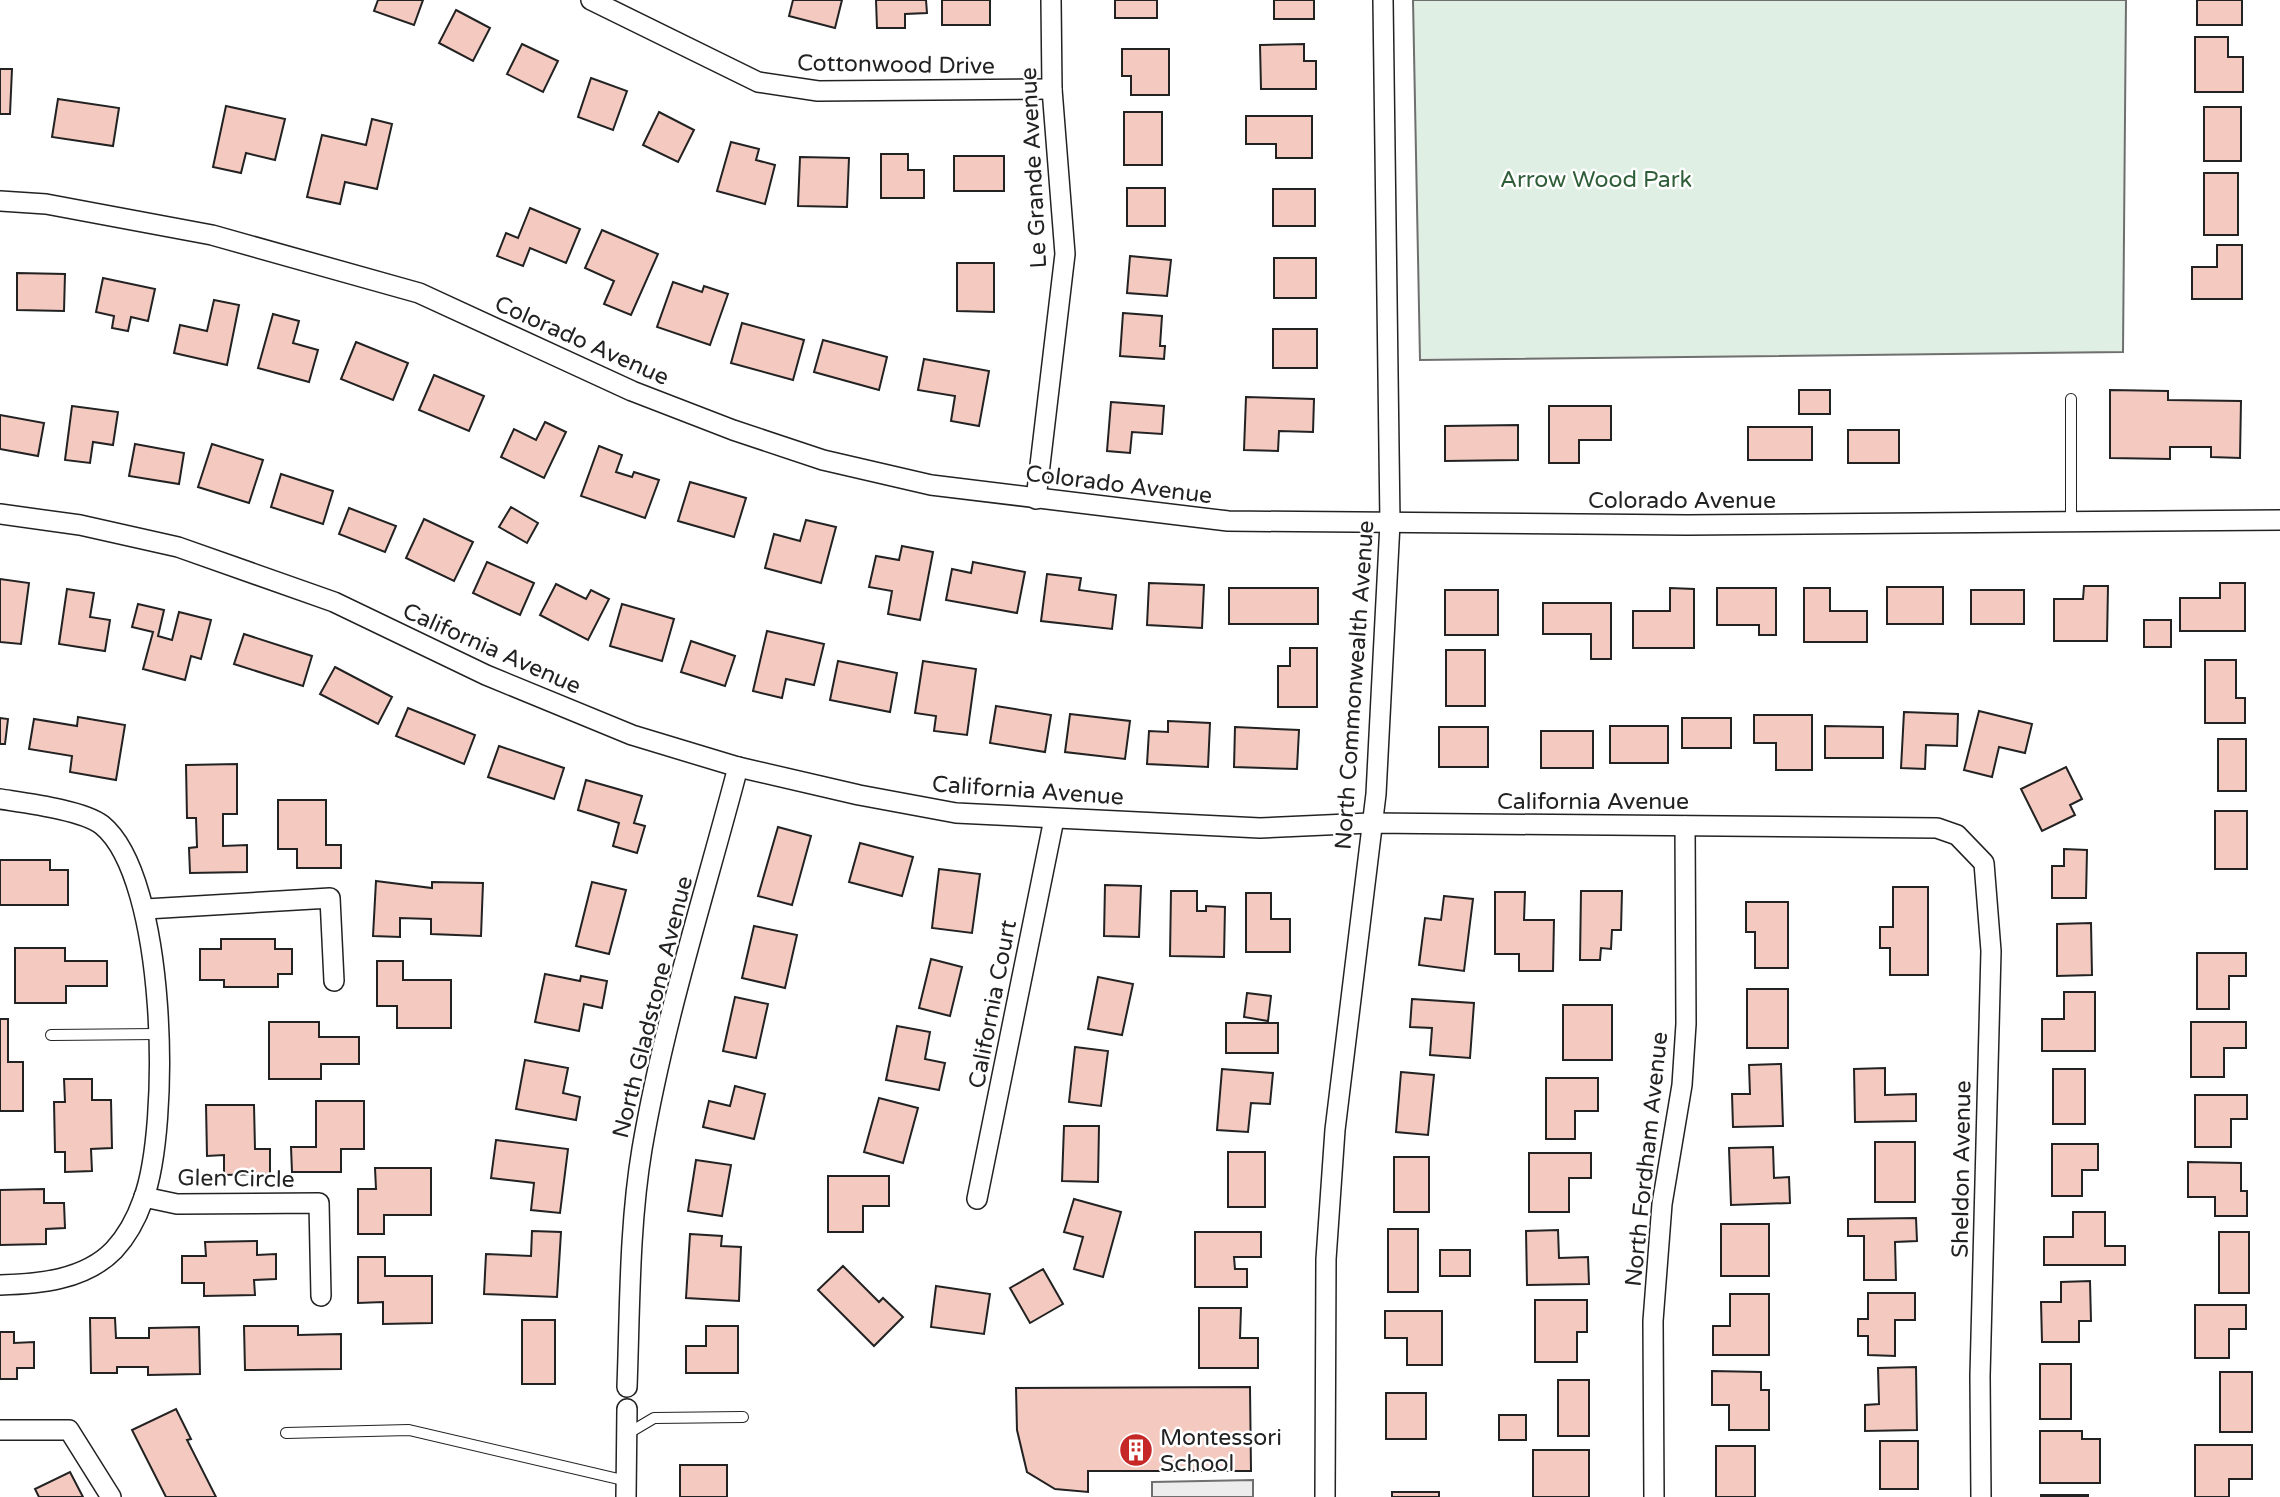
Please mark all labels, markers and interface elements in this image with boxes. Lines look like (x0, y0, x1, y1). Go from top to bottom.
street label: Cottonwood Drive (797, 49, 995, 81)
street label: Le Grande Avenue (1015, 67, 1053, 269)
park label: Arrow Wood Park (1500, 166, 1692, 194)
street label: Colorado Avenue (490, 290, 673, 392)
street label: Colorado Avenue (1024, 460, 1214, 510)
street label: Colorado Avenue (1588, 487, 1776, 515)
street label: North Commonwealth Avenue (1330, 519, 1380, 851)
street label: California Avenue (398, 597, 585, 701)
street label: California Avenue (931, 770, 1125, 812)
street label: California Avenue (1497, 788, 1689, 816)
street label: North Gladstone Avenue (607, 873, 699, 1141)
street label: California Court (963, 917, 1023, 1091)
street label: North Fordham Avenue (1620, 1030, 1674, 1288)
street label: Sheldon Avenue (1946, 1080, 1978, 1258)
street label: Glen Circle (177, 1164, 295, 1194)
place label: Montessori School (1160, 1424, 1282, 1478)
building icon: Montessori School (1117, 1431, 1155, 1469)

